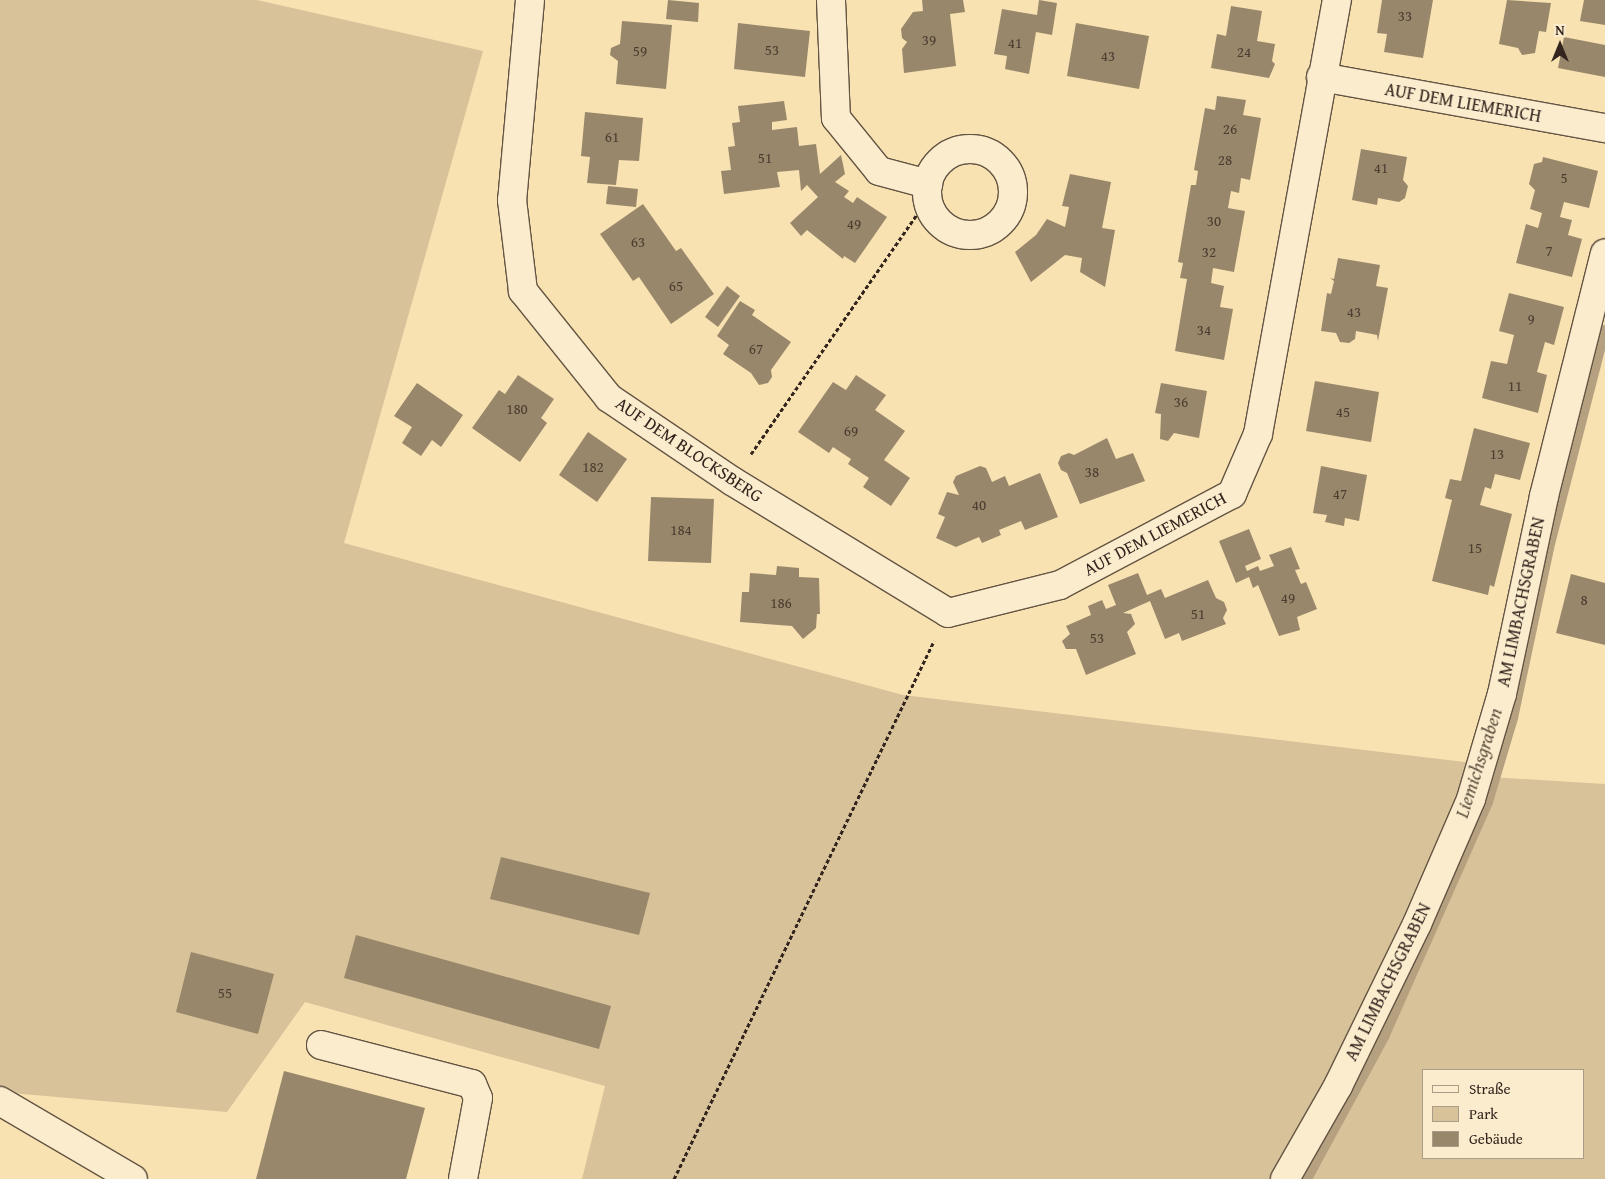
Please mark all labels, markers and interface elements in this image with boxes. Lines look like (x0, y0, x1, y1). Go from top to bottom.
house number: 33 (1398, 7, 1412, 25)
north arrow (1535, 20, 1585, 70)
text: N (1555, 20, 1565, 40)
house number: 39 (922, 31, 936, 49)
house number: 41 (1008, 34, 1022, 52)
house number: 53 (765, 41, 779, 59)
house number: 59 (633, 42, 647, 60)
house number: 24 (1237, 43, 1251, 61)
house number: 43 (1101, 47, 1115, 65)
street label: AUF DEM LIEMERICH (1383, 79, 1543, 127)
house number: 26 (1223, 120, 1237, 138)
house number: 61 (605, 128, 619, 146)
house number: 51 (758, 149, 772, 167)
house number: 28 (1218, 151, 1232, 169)
house number: 41 (1374, 159, 1388, 177)
house number: 5 (1560, 169, 1568, 187)
house number: 30 (1207, 212, 1221, 230)
house number: 49 (847, 215, 861, 233)
house number: 63 (631, 233, 645, 251)
house number: 7 (1545, 242, 1553, 260)
house number: 32 (1202, 243, 1216, 261)
house number: 65 (669, 277, 683, 295)
house number: 43 (1347, 303, 1361, 321)
house number: 9 (1527, 310, 1535, 328)
house number: 34 (1197, 321, 1211, 339)
house number: 67 (749, 340, 763, 358)
house number: 11 (1508, 377, 1522, 395)
street label: AUF DEM BLOCKSBERG (611, 393, 767, 507)
house number: 36 (1174, 393, 1188, 411)
house number: 180 (506, 400, 528, 418)
house number: 45 (1336, 403, 1350, 421)
house number: 69 (844, 422, 858, 440)
house number: 13 (1490, 445, 1504, 463)
house number: 182 (582, 458, 604, 476)
house number: 38 (1085, 463, 1099, 481)
house number: 47 (1333, 485, 1347, 503)
street label: AUF DEM LIEMERICH (1080, 487, 1230, 581)
house number: 40 (972, 496, 986, 514)
street label: AM LIMBACHSGRABEN (1492, 515, 1550, 689)
house number: 184 (670, 521, 692, 539)
house number: 15 (1468, 539, 1482, 557)
house number: 49 (1281, 589, 1295, 607)
house number: 8 (1580, 591, 1588, 609)
house number: 186 (770, 594, 792, 612)
house number: 51 (1191, 605, 1205, 623)
house number: 53 (1090, 629, 1104, 647)
water label: Liemichsgraben (1451, 705, 1507, 821)
street label: AM LIMBACHSGRABEN (1340, 900, 1436, 1064)
house number: 55 (218, 984, 232, 1002)
legend (1422, 1069, 1585, 1159)
text: Straße (1469, 1078, 1511, 1099)
text: Park (1469, 1103, 1498, 1124)
text: Gebäude (1469, 1128, 1523, 1149)

